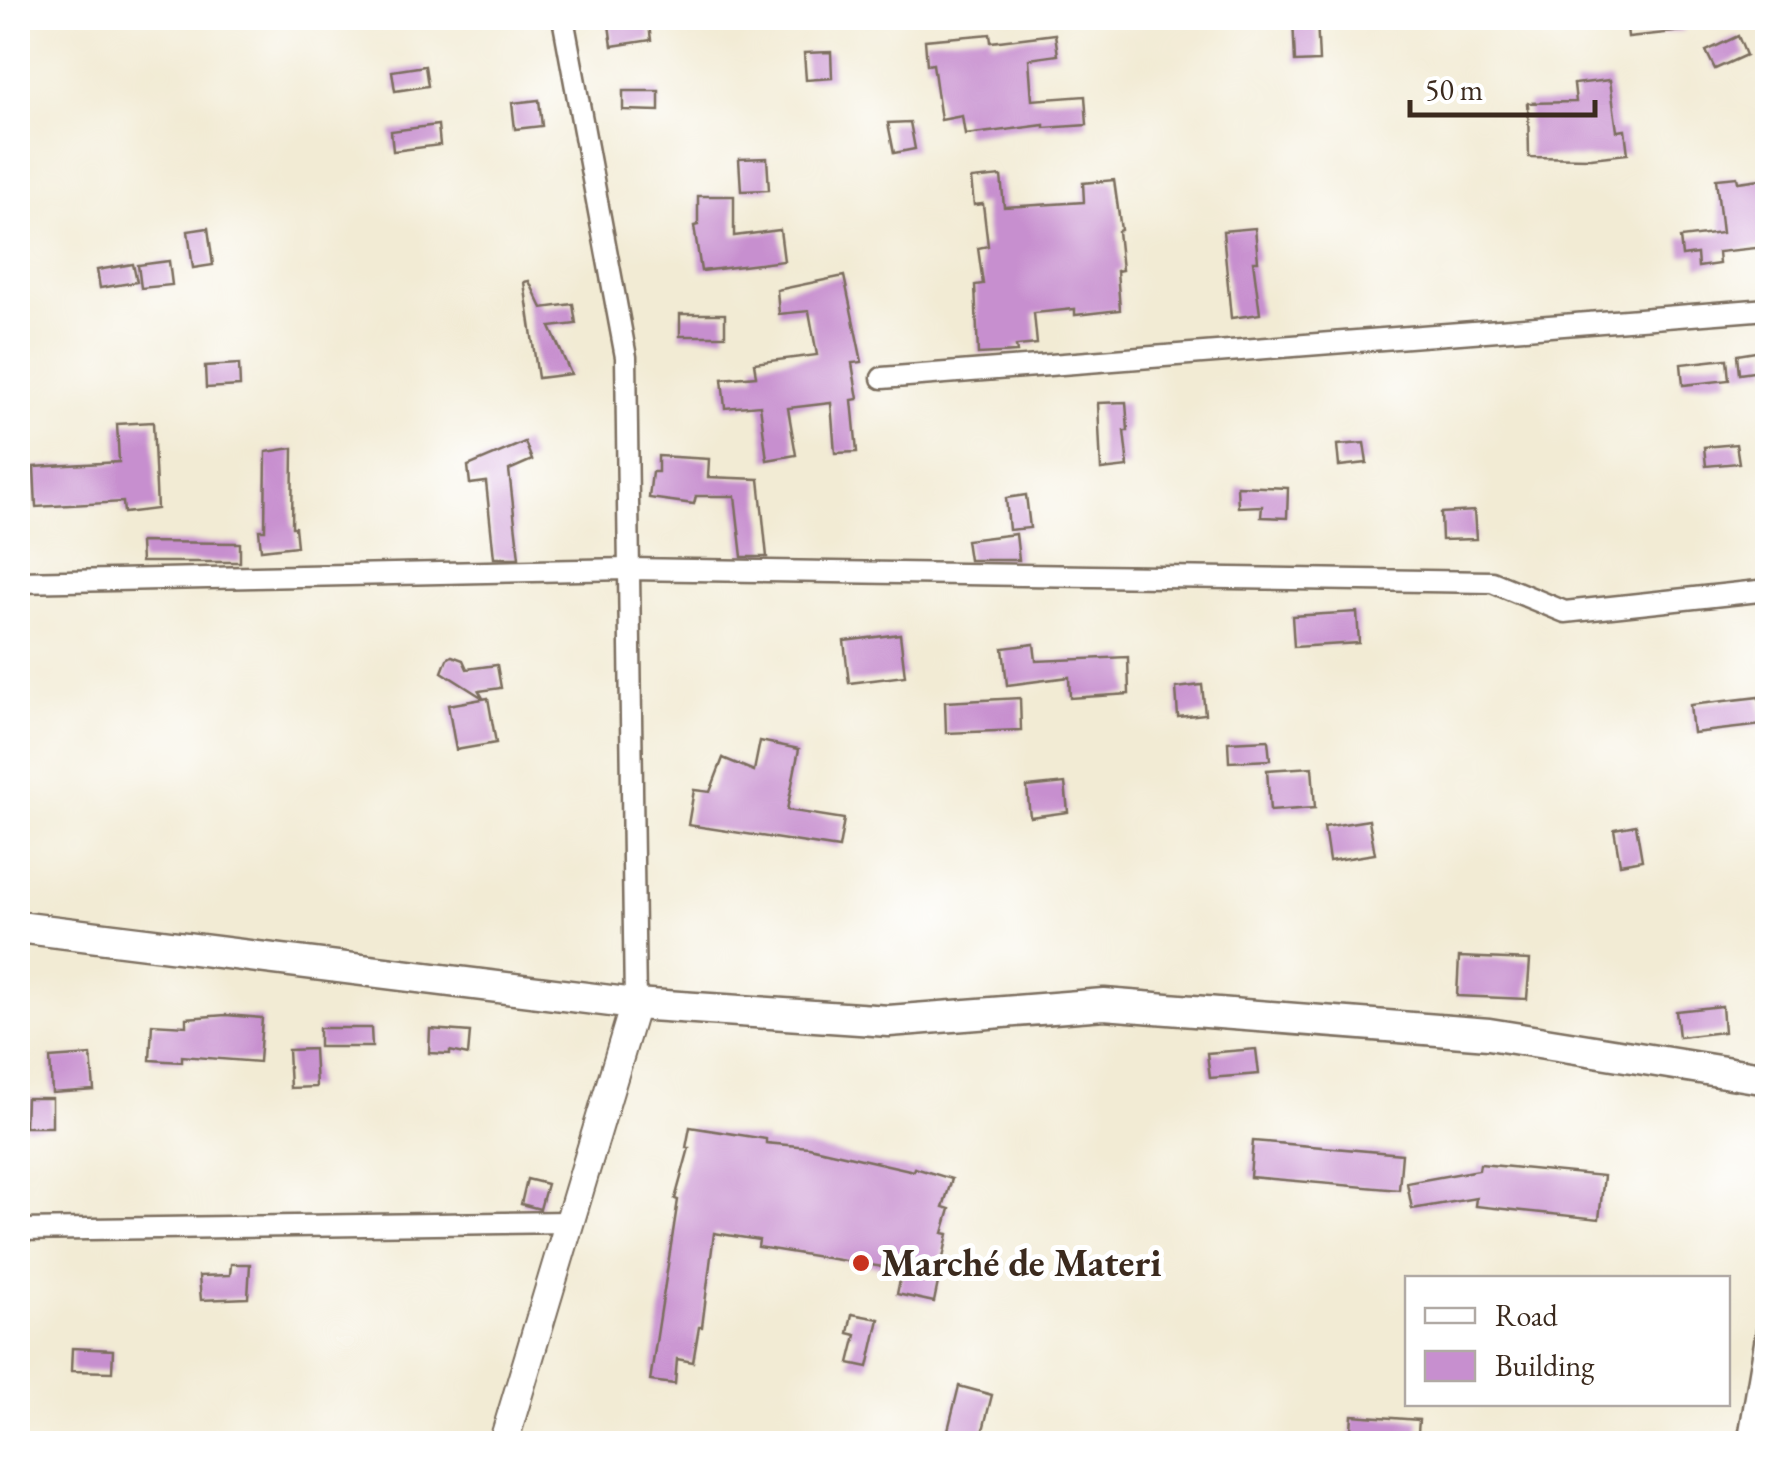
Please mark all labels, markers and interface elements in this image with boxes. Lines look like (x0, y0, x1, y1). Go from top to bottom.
scale bar (1410, 55, 1595, 117)
text: 50 m (1425, 70, 1483, 109)
place label: Marché de Materi (881, 1238, 1161, 1287)
marker: Marché de Materi (850, 1252, 872, 1274)
legend (1405, 1276, 1730, 1406)
text: Road (1495, 1296, 1559, 1335)
text: Building (1495, 1346, 1595, 1385)

